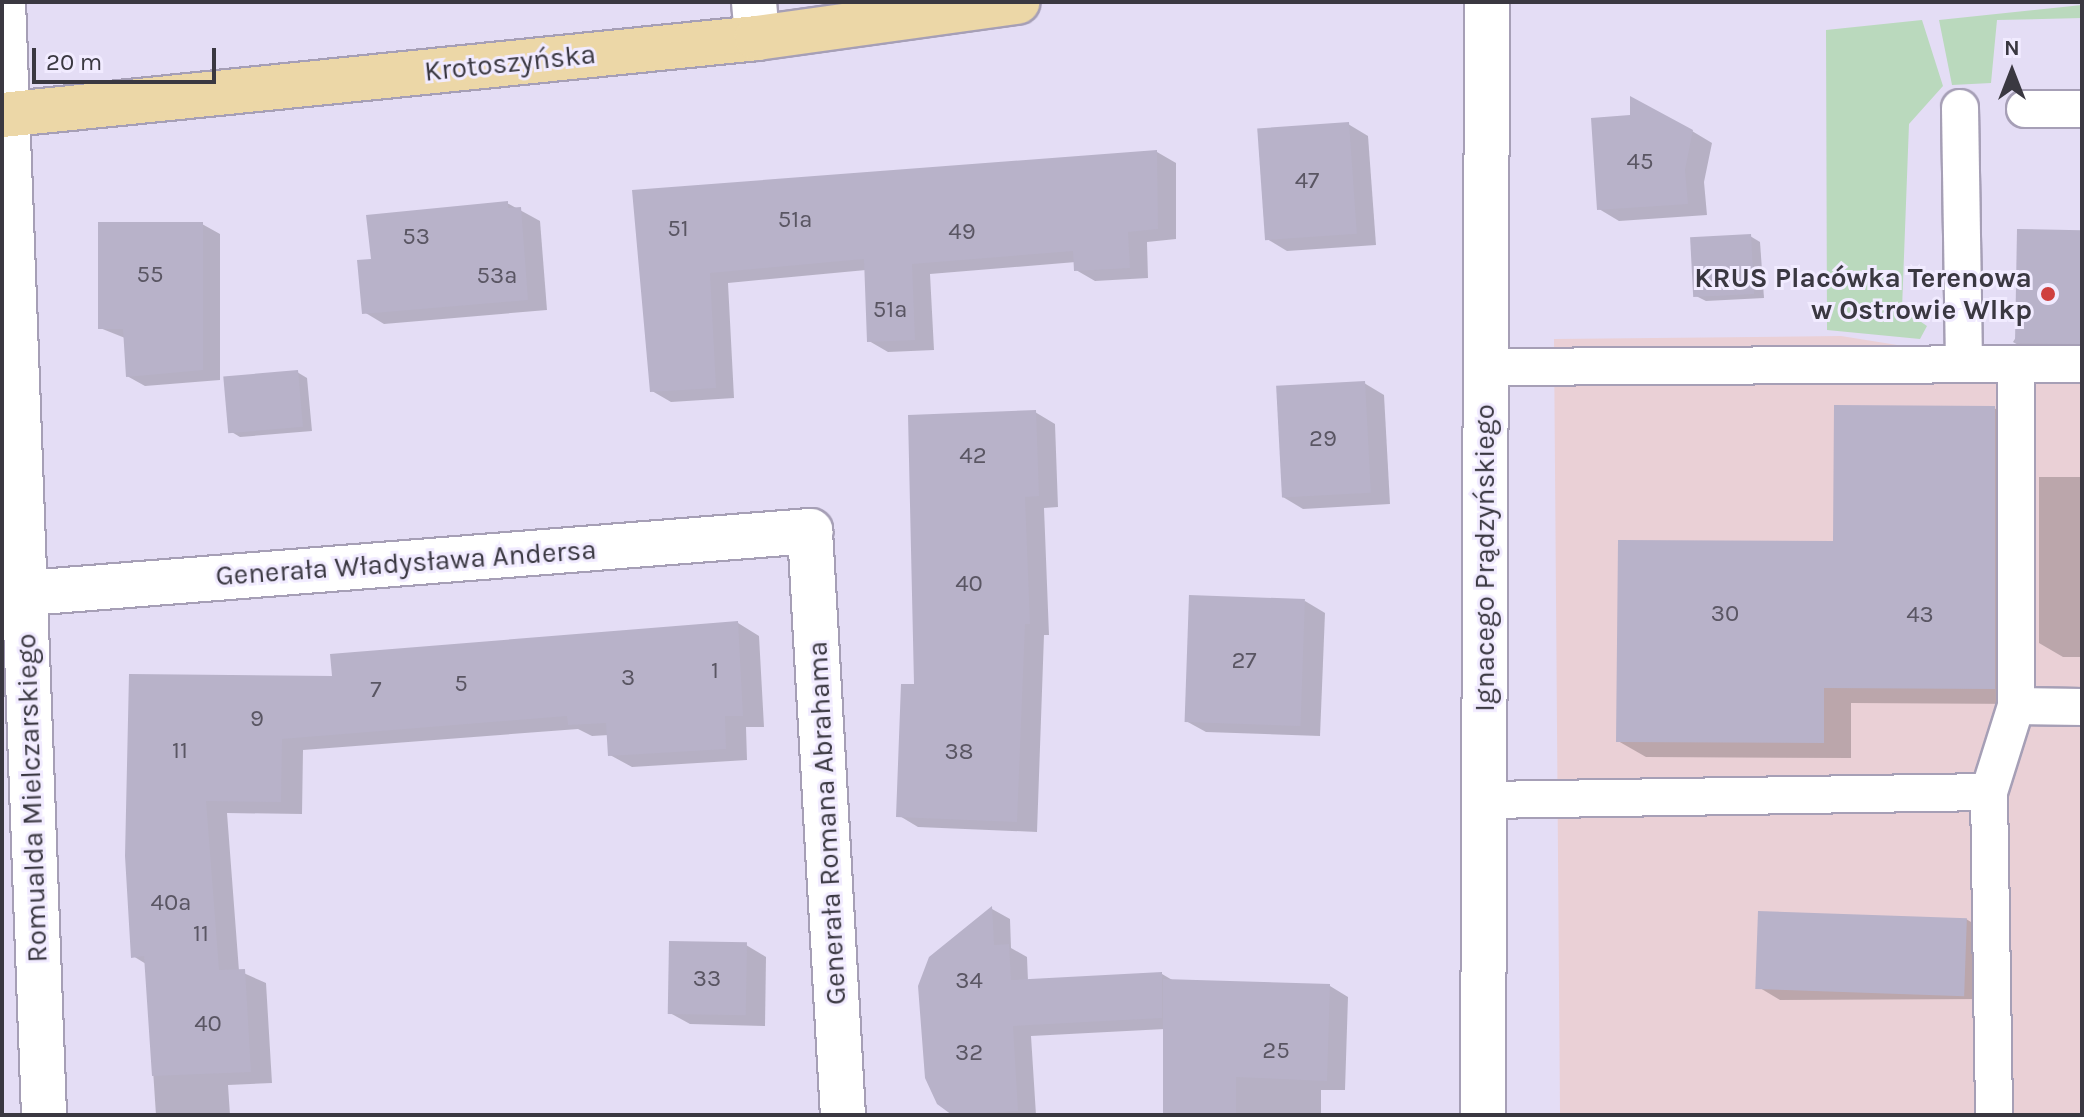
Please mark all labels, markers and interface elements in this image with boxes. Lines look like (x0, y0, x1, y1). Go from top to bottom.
scale bar (36, 32, 220, 82)
north arrow (1972, 32, 2052, 112)
text: N (2004, 35, 2020, 61)
street label: Krotoszyńska (423, 37, 597, 89)
text: 20 m (46, 48, 102, 76)
house number: 45 (1627, 148, 1653, 176)
house number: 47 (1295, 167, 1319, 195)
house number: 51a (778, 206, 812, 234)
house number: 51 (667, 215, 689, 243)
house number: 49 (948, 218, 976, 246)
house number: 53 (402, 223, 430, 251)
house number: 55 (136, 261, 164, 289)
place label: KRUS Placówka Terenowa w Ostrowie Wlkp (1694, 261, 2032, 327)
house number: 53a (477, 262, 517, 290)
marker: KRUS Placówka Terenowa w Ostrowie Wlkp (2039, 285, 2057, 303)
house number: 51a (873, 296, 907, 324)
street label: Ignacego Prądzyńskiego (1468, 404, 1502, 712)
house number: 29 (1309, 425, 1337, 453)
house number: 42 (959, 442, 987, 470)
street label: Generała Władysława Andersa (215, 533, 597, 593)
house number: 40 (955, 570, 983, 598)
house number: 30 (1711, 600, 1739, 628)
house number: 43 (1906, 601, 1934, 629)
street label: Romualda Mielczarskiego (9, 633, 55, 963)
street label: Generała Romana Abrahama (801, 640, 853, 1006)
house number: 27 (1231, 647, 1257, 675)
house number: 1 (711, 657, 719, 685)
house number: 3 (621, 664, 635, 692)
house number: 5 (454, 670, 468, 698)
house number: 7 (370, 676, 382, 704)
house number: 9 (250, 705, 264, 733)
house number: 11 (172, 737, 188, 765)
house number: 38 (945, 738, 973, 766)
house number: 40a (151, 889, 191, 917)
house number: 11 (193, 920, 209, 948)
house number: 33 (693, 965, 721, 993)
house number: 34 (955, 967, 983, 995)
house number: 40 (194, 1010, 222, 1038)
house number: 25 (1262, 1037, 1290, 1065)
house number: 32 (955, 1039, 983, 1067)

